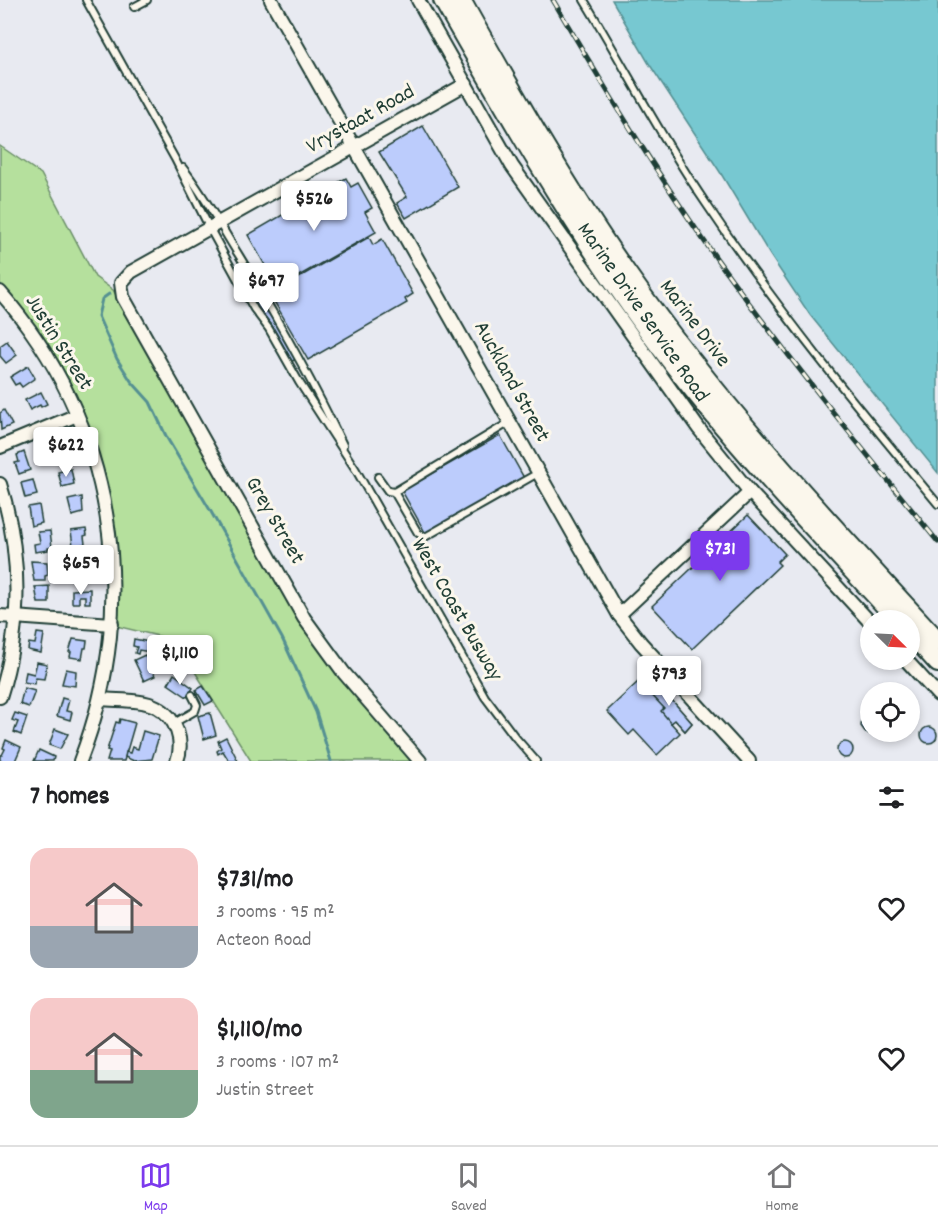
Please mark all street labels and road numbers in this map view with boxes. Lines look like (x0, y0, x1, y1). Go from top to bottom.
street label: Vrystaat Road (301, 77, 421, 163)
street label: Marine Drive Service Road (570, 218, 714, 408)
street label: Marine Drive (653, 275, 735, 373)
street label: Justin Street (16, 289, 100, 397)
street label: Auckland Street (465, 316, 557, 448)
street label: Grey Street (236, 472, 312, 570)
street label: West Coast Busway (402, 533, 510, 688)

